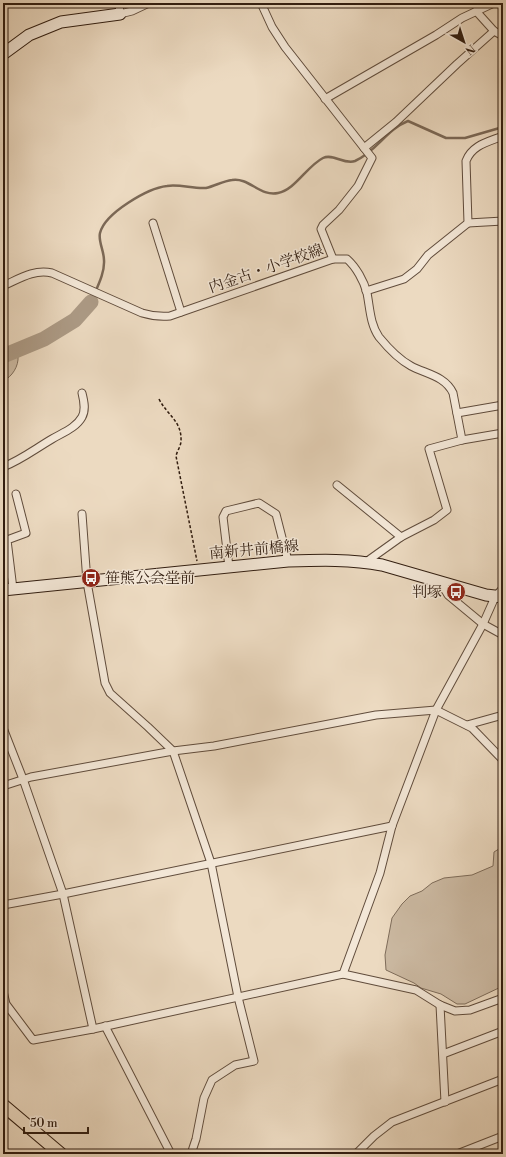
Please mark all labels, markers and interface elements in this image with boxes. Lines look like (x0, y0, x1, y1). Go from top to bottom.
north arrow (444, 22, 484, 62)
text: N (462, 41, 477, 57)
street label: 内金古・小学校線 (206, 240, 326, 298)
street label: 南新井前橋線 (208, 537, 300, 563)
bus stop icon: 笹熊公会堂前 (80, 567, 102, 589)
place label: 笹熊公会堂前 (105, 569, 195, 588)
bus stop icon: 判塚 (445, 581, 467, 603)
place label: 判塚 (412, 583, 442, 602)
scale bar (24, 1109, 88, 1135)
text: 50 m (30, 1116, 58, 1131)

